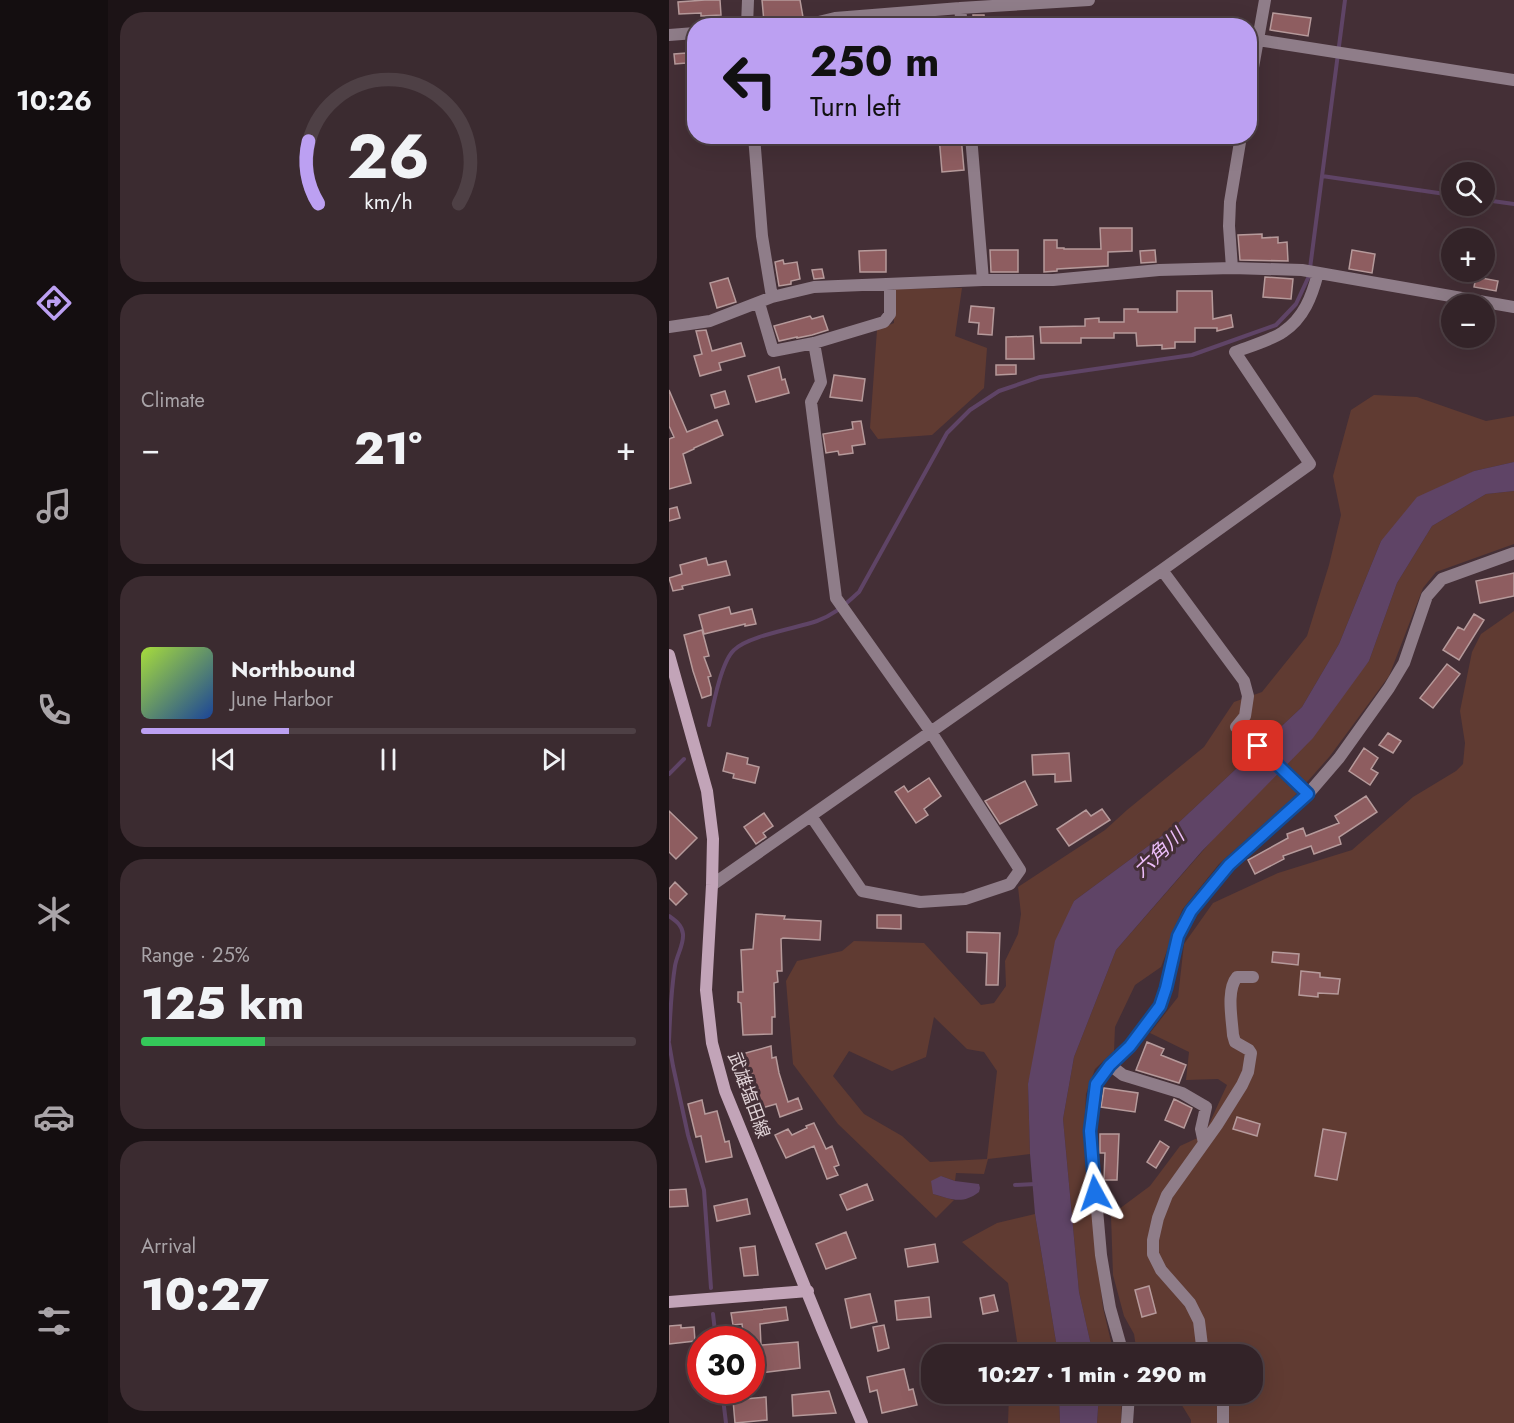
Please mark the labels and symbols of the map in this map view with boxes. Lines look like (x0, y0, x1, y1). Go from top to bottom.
pin (1232, 720, 1283, 771)
water label: 六角川 (1127, 821, 1192, 884)
street label: 武雄塩田線 (721, 1048, 777, 1142)
position arrow (1063, 1161, 1127, 1225)
speed limit sign: 30 (687, 1326, 765, 1404)

